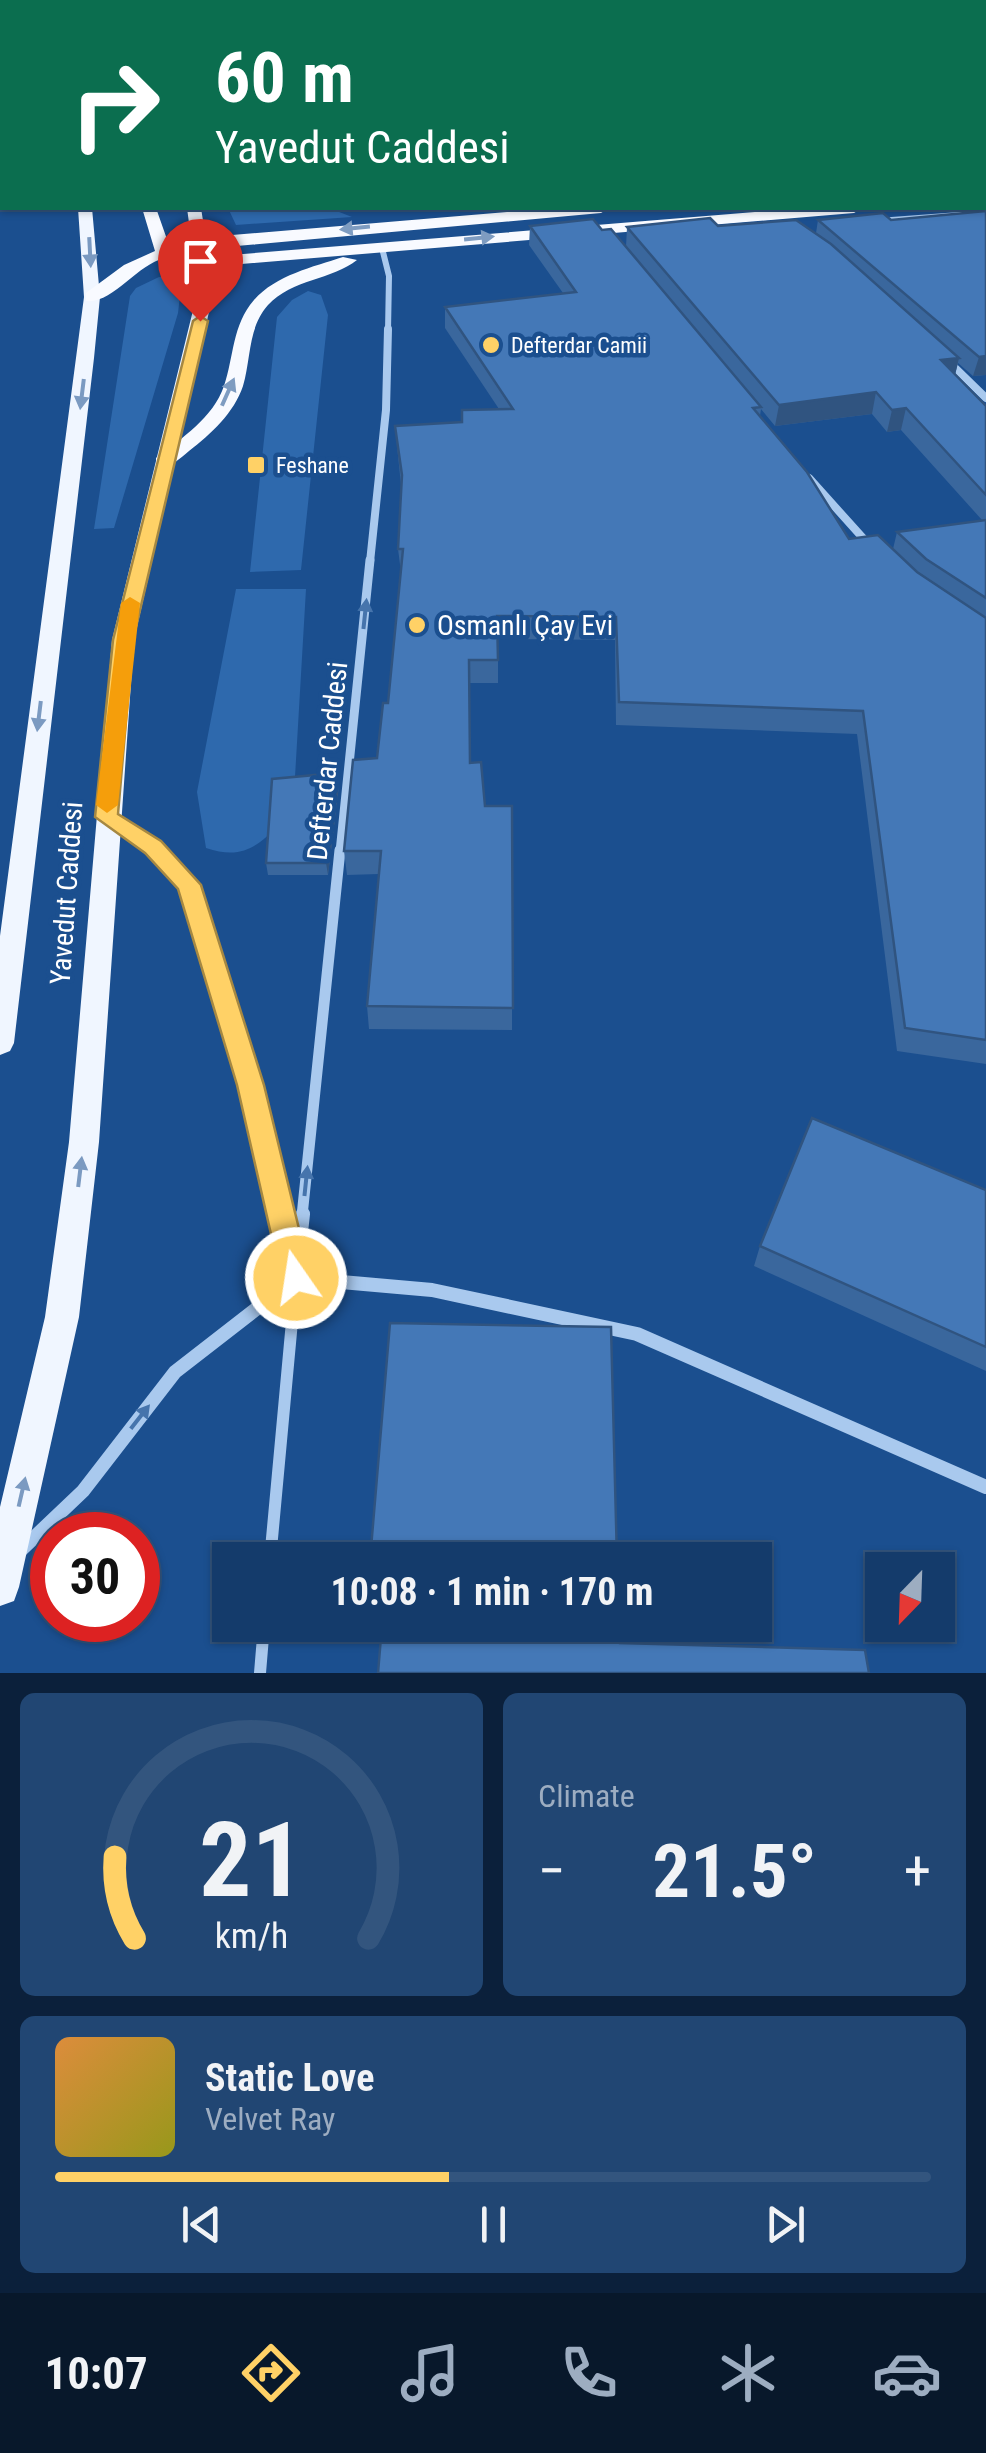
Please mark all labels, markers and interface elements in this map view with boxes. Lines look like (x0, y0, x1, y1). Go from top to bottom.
text: 60 m (215, 37, 354, 119)
icon: right (50, 40, 180, 170)
text: Yavedut Caddesi (215, 121, 510, 174)
pin (158, 219, 243, 322)
one-way arrow (338, 220, 370, 236)
one-way arrow (463, 230, 495, 246)
icon: arrive (173, 234, 228, 289)
one-way arrow (82, 237, 98, 269)
place label: Defterdar Camii (511, 333, 647, 358)
marker: Defterdar Camii (480, 334, 502, 356)
one-way arrow (220, 377, 236, 407)
one-way arrow (73, 379, 89, 411)
place label: Feshane (276, 453, 349, 478)
marker: Feshane (245, 454, 267, 476)
one-way arrow (357, 598, 373, 630)
place label: Osmanlı Çay Evi (437, 609, 613, 642)
marker: Osmanlı Çay Evi (406, 614, 428, 636)
street label: Defterdar Caddesi (301, 660, 354, 862)
one-way arrow (30, 701, 46, 733)
street label: Yavedut Caddesi (44, 800, 89, 986)
one-way arrow (72, 1156, 88, 1188)
one-way arrow (298, 1165, 314, 1197)
position arrow (244, 1226, 348, 1330)
one-way arrow (129, 1404, 149, 1430)
one-way arrow (15, 1476, 30, 1507)
speed limit sign: 30 (30, 1512, 160, 1642)
north arrow (865, 1552, 955, 1642)
map controls (865, 1552, 955, 1642)
text: 10:08 · 1 min · 170 m (331, 1570, 653, 1614)
text: Climate (538, 1777, 635, 1815)
text: 21 (199, 1800, 304, 1921)
text: 21.5° (652, 1827, 817, 1915)
text: − (538, 1839, 566, 1903)
text: + (904, 1839, 931, 1903)
text: km/h (215, 1915, 288, 1957)
text: Static Love (205, 2056, 374, 2100)
text: Velvet Ray (205, 2100, 335, 2138)
icon: previous (174, 2197, 229, 2252)
icon: pause (466, 2197, 521, 2252)
icon: next (758, 2197, 813, 2252)
icon: directions (236, 2338, 306, 2408)
icon: music (395, 2338, 465, 2408)
icon: phone (554, 2338, 624, 2408)
icon: climate (713, 2338, 783, 2408)
icon: car (872, 2338, 942, 2408)
text: 10:07 (44, 2347, 148, 2400)

